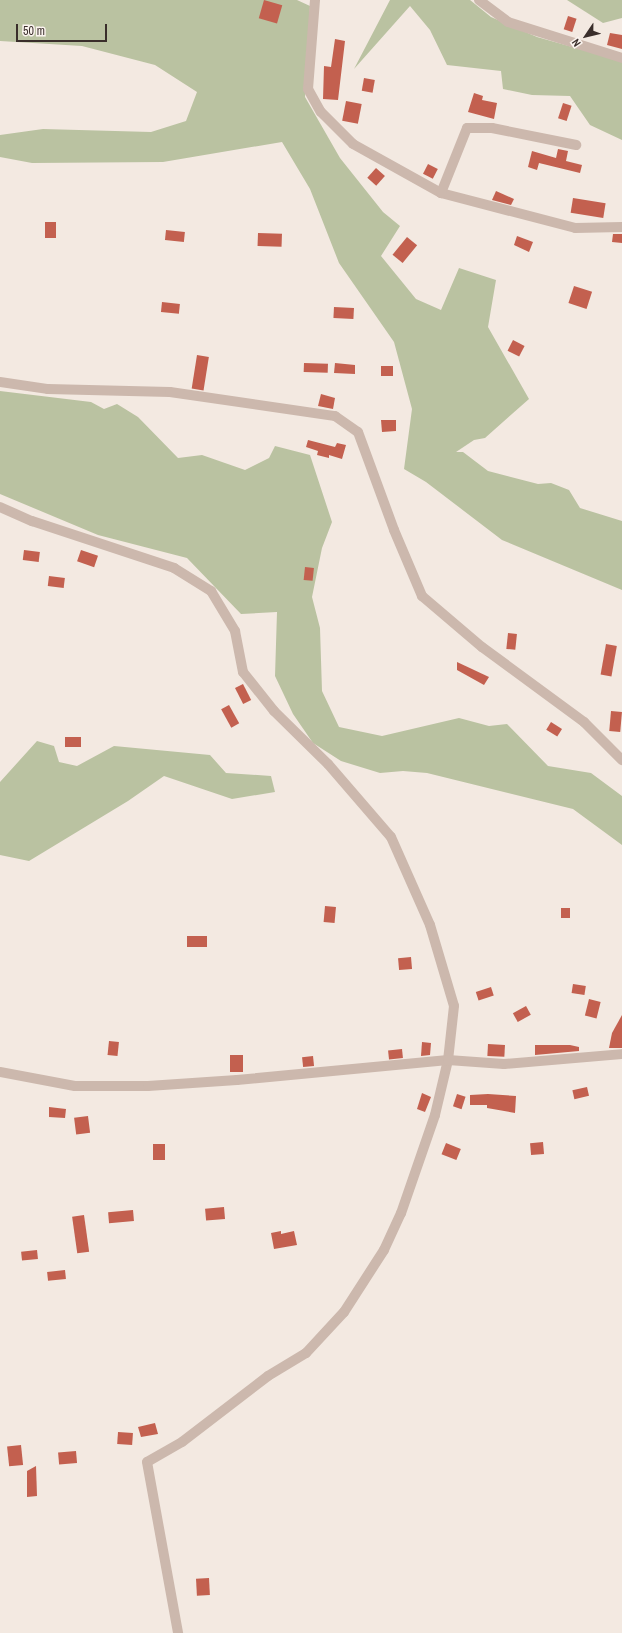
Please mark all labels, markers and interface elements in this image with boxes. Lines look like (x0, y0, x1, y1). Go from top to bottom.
scale bar (18, 16, 109, 42)
north arrow (566, 16, 606, 56)
text: 50 m (23, 23, 45, 39)
text: N (569, 36, 584, 50)

